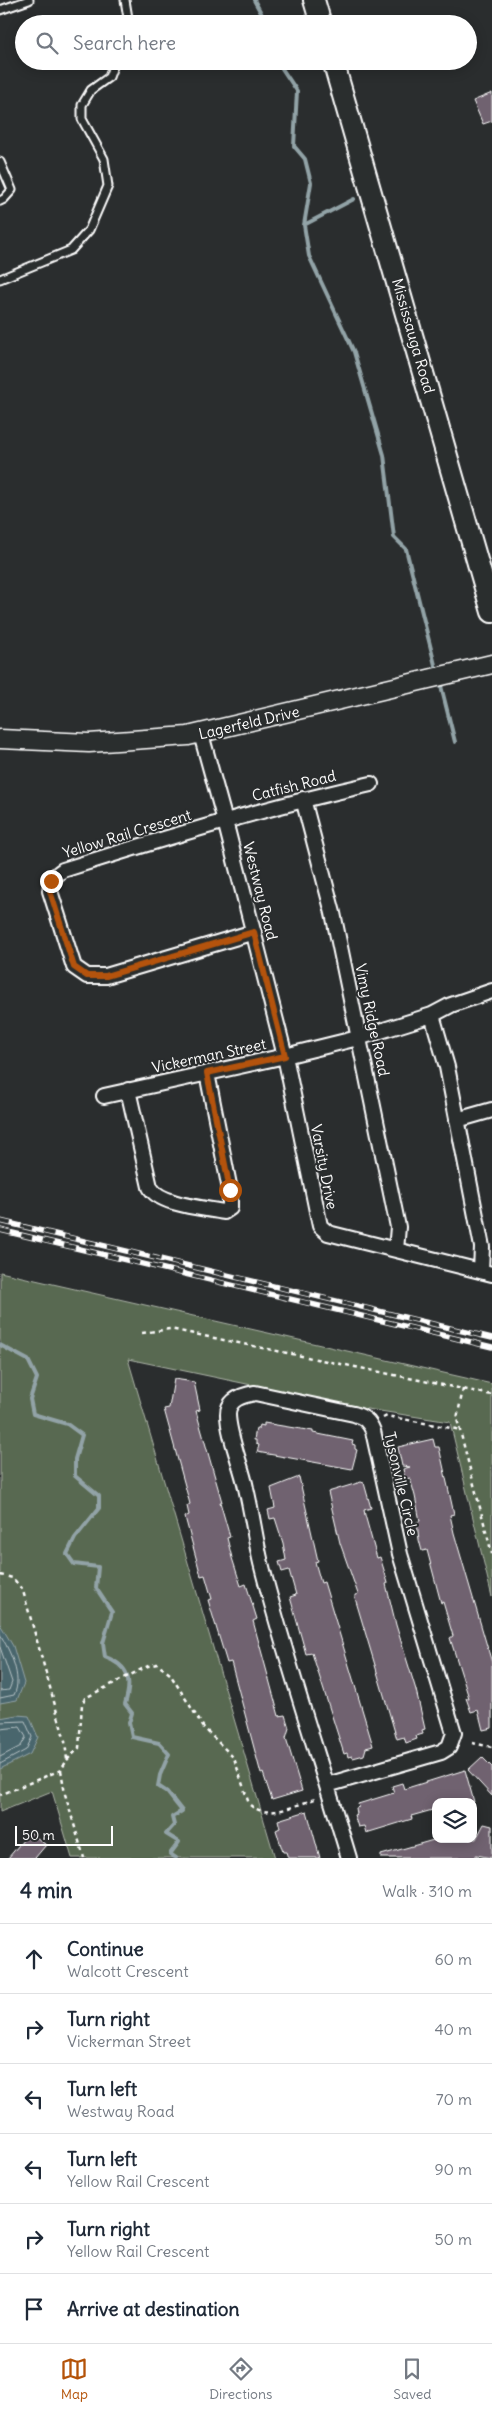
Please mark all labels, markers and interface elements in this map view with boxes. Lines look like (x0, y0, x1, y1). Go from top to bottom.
search box (15, 15, 477, 70)
icon: search (33, 29, 61, 57)
text: Search here (73, 31, 176, 55)
street label: Mississauga Road (388, 276, 439, 396)
street label: Lagerfeld Drive (197, 702, 301, 743)
street label: Catfish Road (250, 766, 338, 805)
street label: Yellow Rail Crescent (60, 805, 193, 862)
street label: Westway Road (239, 840, 282, 942)
route end (40, 870, 63, 893)
street label: Vimy Ridge Road (351, 962, 394, 1078)
street label: Vickerman Street (150, 1034, 268, 1077)
street label: Varsity Drive (307, 1123, 342, 1211)
route start (219, 1179, 242, 1202)
street label: Tysonville Circle (380, 1430, 423, 1538)
map controls (432, 1798, 477, 1843)
button: layers (432, 1798, 477, 1843)
scale bar (15, 1823, 112, 1846)
text: 50 m (22, 1826, 55, 1844)
text: 4 min (20, 1877, 72, 1904)
text: Walk · 310 m (382, 1881, 472, 1901)
text: Continue (67, 1937, 144, 1961)
icon: ahead (20, 1945, 48, 1973)
text: 60 m (434, 1949, 472, 1969)
text: Walcott Crescent (67, 1961, 189, 1981)
text: Turn right (67, 2007, 150, 2031)
icon: right (20, 2015, 48, 2043)
text: 40 m (434, 2019, 472, 2039)
text: Vickerman Street (67, 2031, 191, 2051)
text: Turn left (67, 2077, 137, 2101)
icon: left (20, 2085, 48, 2113)
text: 70 m (436, 2089, 472, 2109)
text: Westway Road (67, 2101, 174, 2121)
text: Turn left (67, 2147, 137, 2171)
icon: left (20, 2155, 48, 2183)
text: 90 m (434, 2159, 472, 2179)
text: Yellow Rail Crescent (67, 2171, 209, 2191)
text: Turn right (67, 2217, 150, 2241)
icon: right (20, 2225, 48, 2253)
text: 50 m (434, 2229, 472, 2249)
text: Yellow Rail Crescent (67, 2241, 209, 2261)
icon: arrive (20, 2295, 48, 2323)
text: Arrive at destination (67, 2297, 240, 2321)
tab: Map (60, 2355, 88, 2403)
tab: Directions (209, 2355, 272, 2403)
tab: Saved (393, 2355, 432, 2403)

